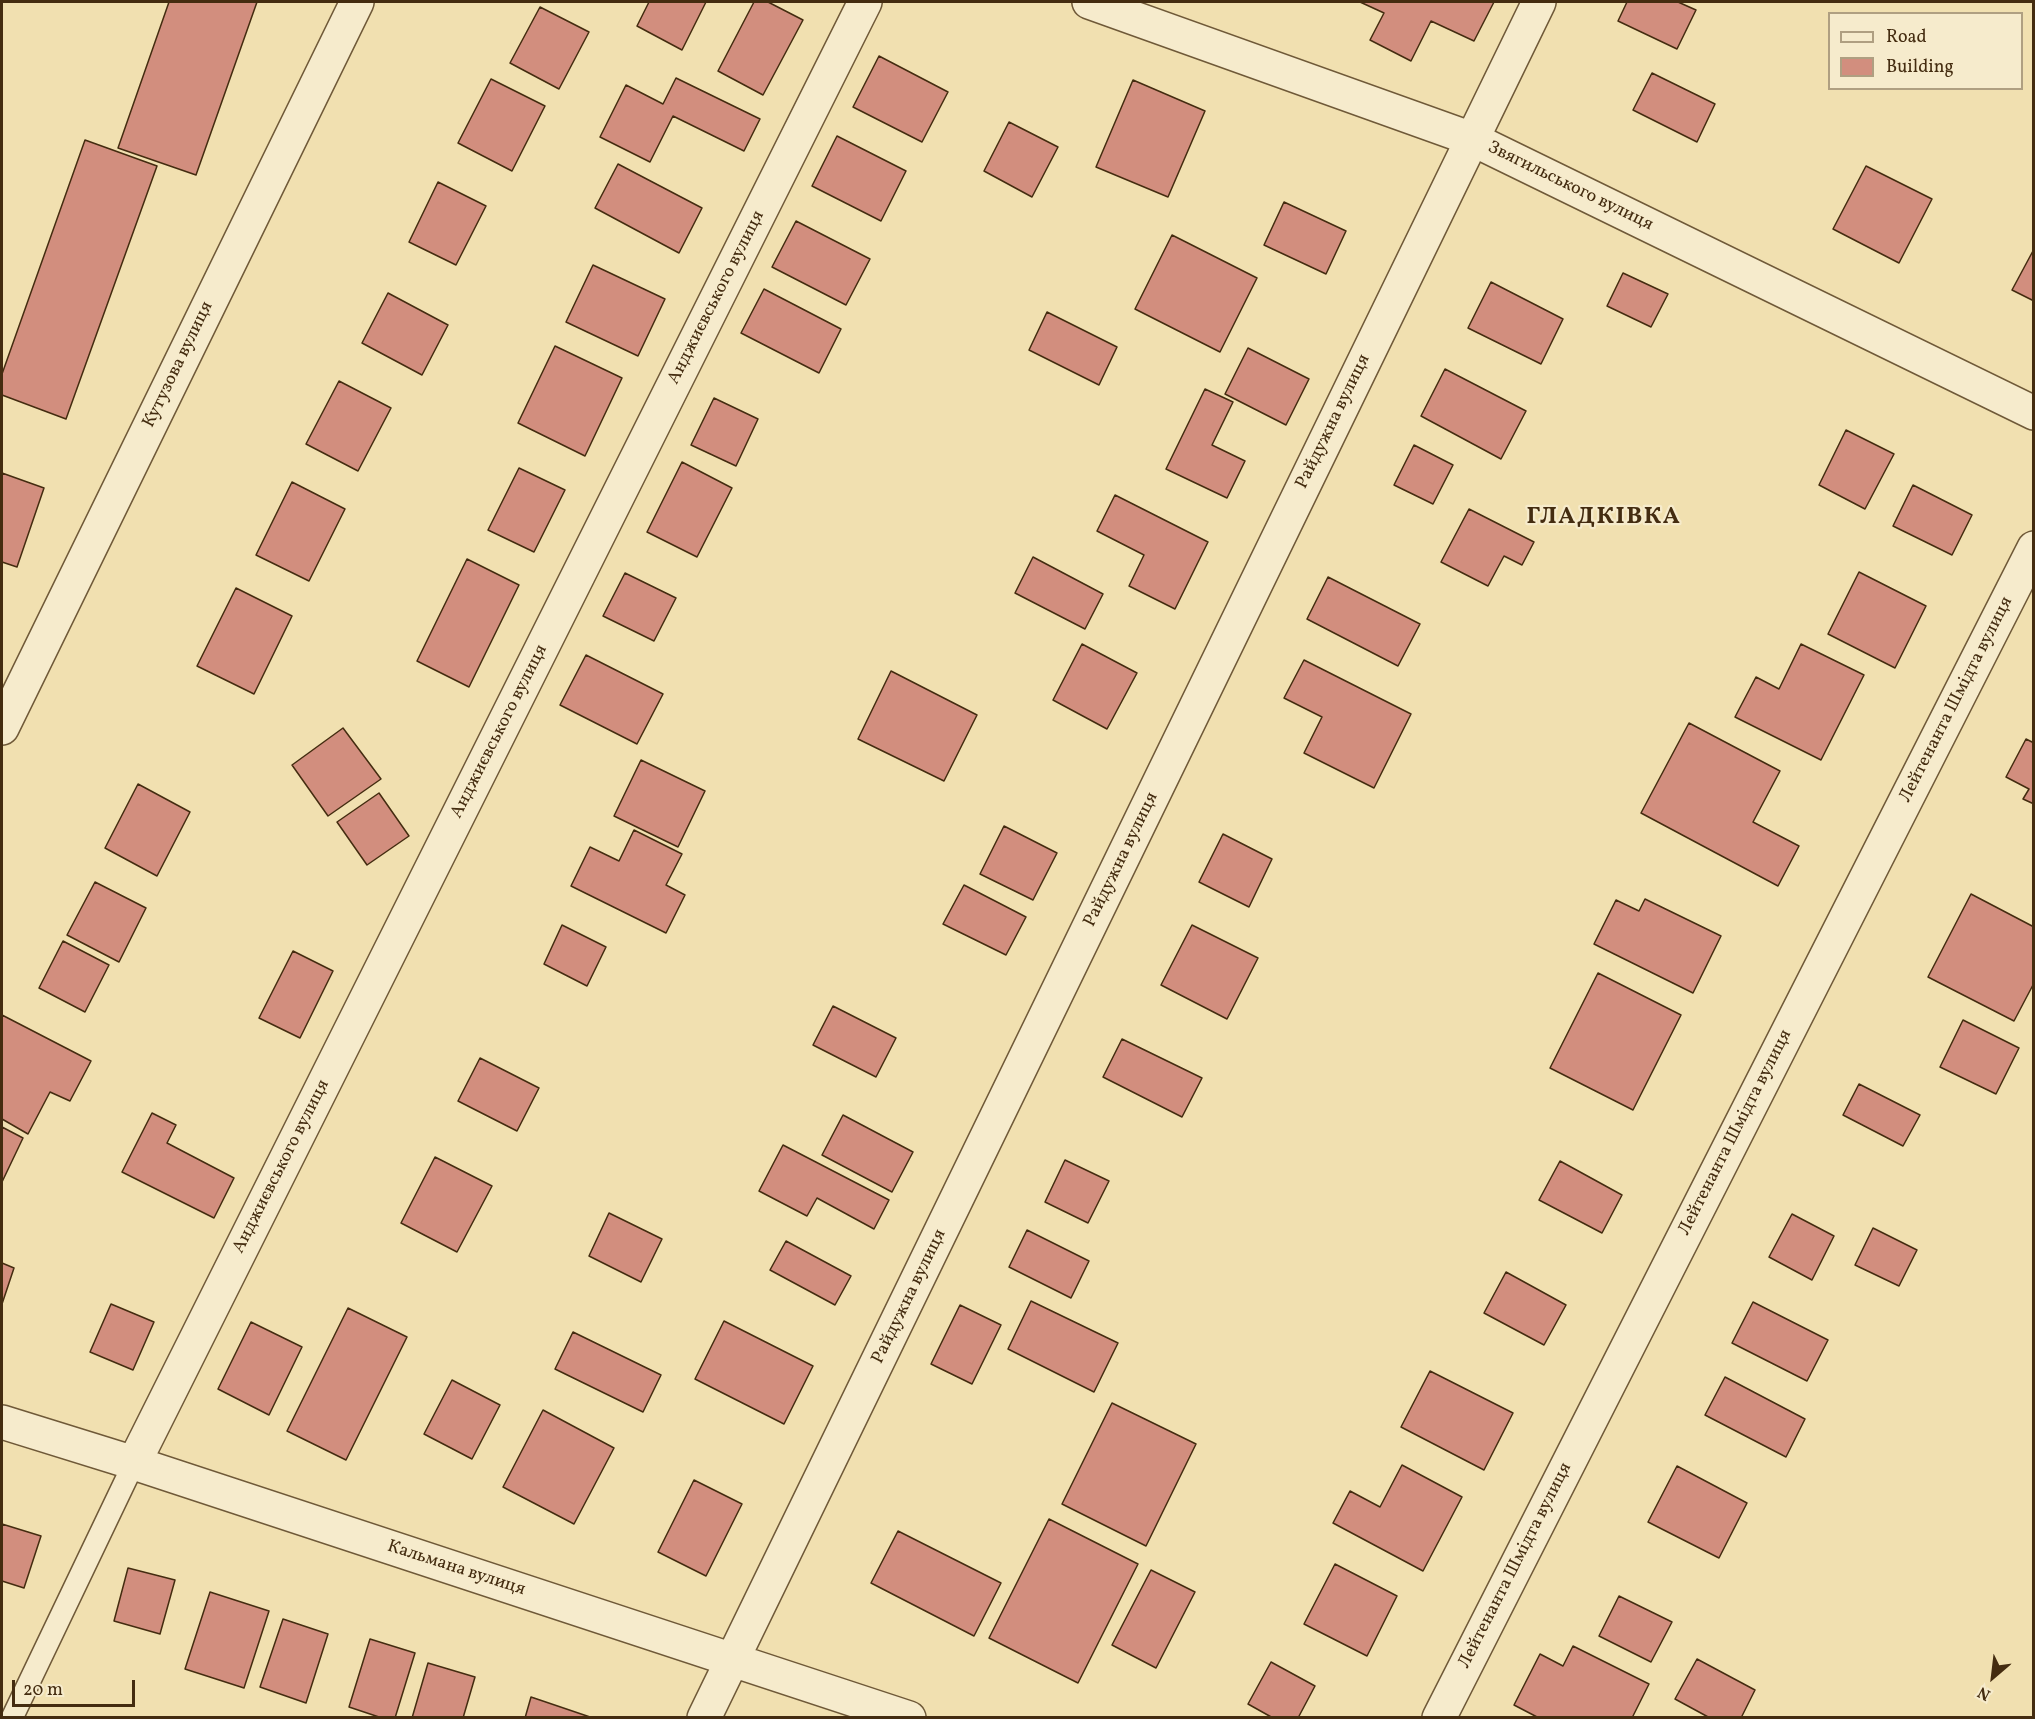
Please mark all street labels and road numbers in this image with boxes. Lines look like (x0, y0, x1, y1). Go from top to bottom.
street label: Звягильського вулиця (1484, 138, 1656, 236)
street label: Анджиєвського вулиця (664, 208, 770, 388)
street label: Кутузова вулиця (139, 298, 219, 432)
street label: Райдужна вулиця (1292, 351, 1376, 493)
street label: Лейтенанта Шмідта вулиця (1896, 594, 2018, 806)
street label: Анджиєвського вулиця (447, 642, 553, 822)
street label: Райдужна вулиця (1080, 789, 1164, 931)
street label: Лейтенанта Шмідта вулиця (1675, 1027, 1797, 1239)
street label: Анджиєвського вулиця (229, 1077, 335, 1257)
street label: Райдужна вулиця (868, 1226, 952, 1368)
street label: Лейтенанта Шмідта вулиця (1455, 1460, 1577, 1672)
street label: Кальмана вулиця (384, 1537, 528, 1601)

